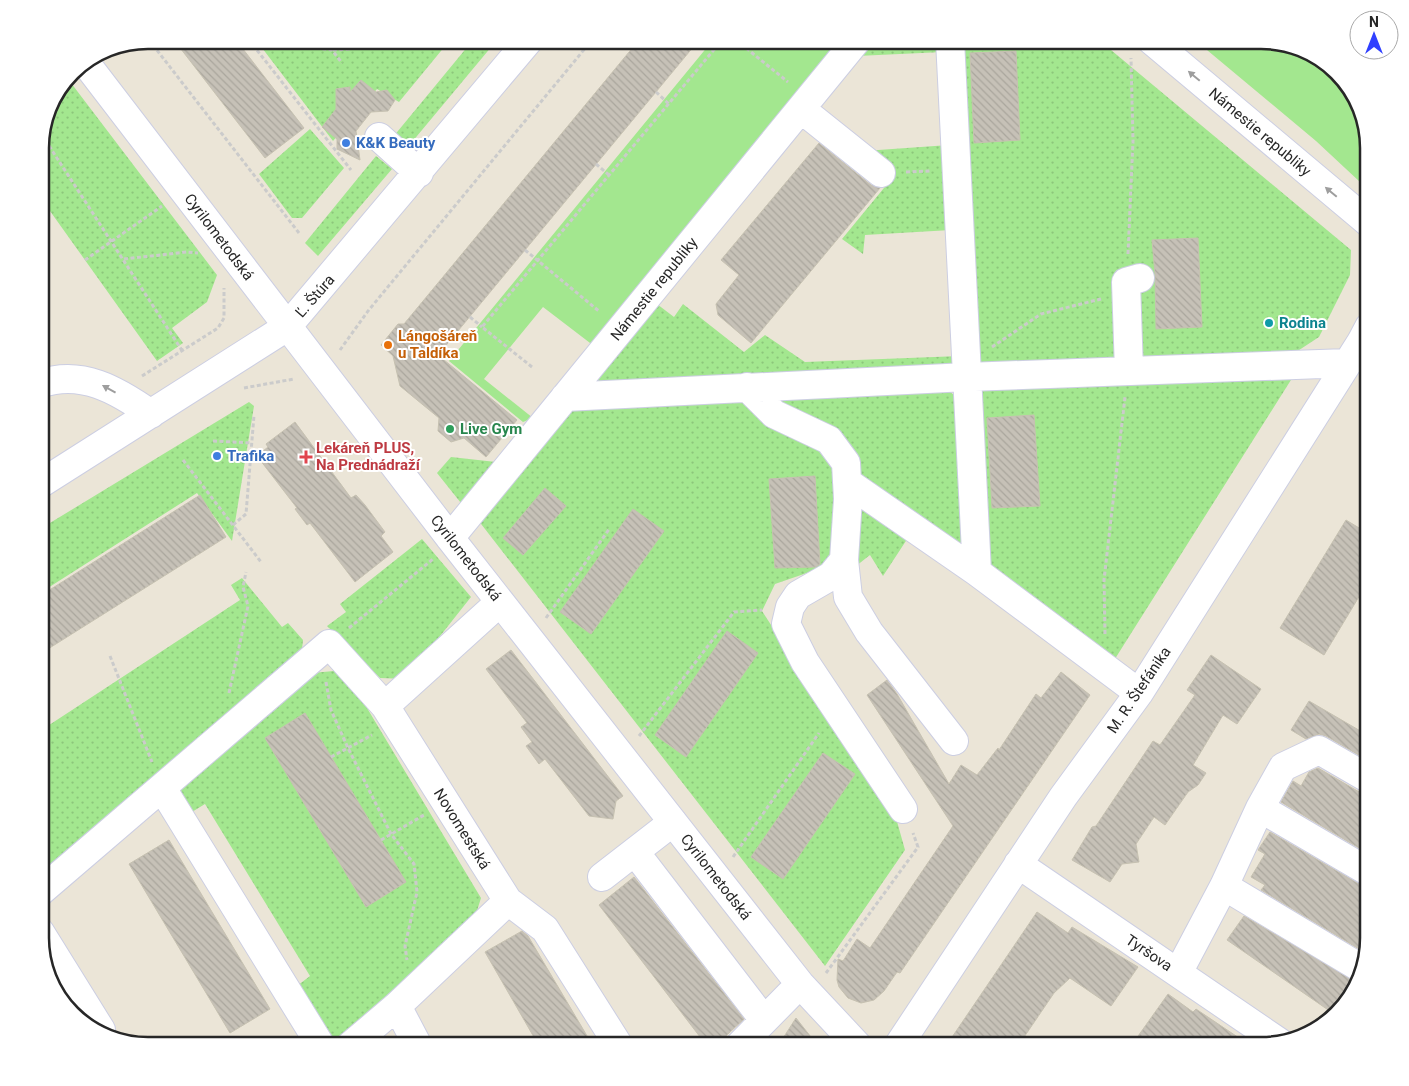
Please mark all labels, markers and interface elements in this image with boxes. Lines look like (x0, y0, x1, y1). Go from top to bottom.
north arrow (1349, 10, 1399, 60)
text: N (1369, 14, 1379, 30)
one-way arrow (1188, 70, 1200, 82)
street label: Námestie republiky (1205, 84, 1315, 180)
place label: K&K Beauty (356, 134, 436, 152)
marker: K&K Beauty (340, 137, 352, 149)
one-way arrow (1325, 187, 1338, 198)
street label: Cyrilometodská (180, 190, 258, 284)
street label: Námestie republiky (607, 234, 701, 344)
street label: Ľ. Štúra (292, 271, 338, 321)
place label: Rodina (1279, 314, 1326, 332)
marker: Rodina (1263, 317, 1275, 329)
place label: Lángošáreň u Taldíka (398, 327, 477, 362)
marker: Lángošáreň u Taldíka (382, 339, 394, 351)
one-way arrow (102, 385, 116, 393)
place label: Live Gym (460, 420, 522, 438)
marker: Live Gym (444, 423, 456, 435)
place label: Lekáreň PLUS, Na Prednádraží (316, 439, 421, 474)
place label: Trafika (227, 447, 274, 465)
marker: Trafika (211, 450, 223, 462)
marker: Lekáreň PLUS, Na Prednádraží (300, 451, 312, 463)
street label: Cyrilometodská (427, 511, 505, 605)
street label: M. R. Štefánika (1103, 643, 1175, 737)
street label: Novomestská (430, 785, 494, 873)
street label: Cyrilometodská (677, 830, 755, 924)
street label: Tyršova (1122, 931, 1176, 975)

